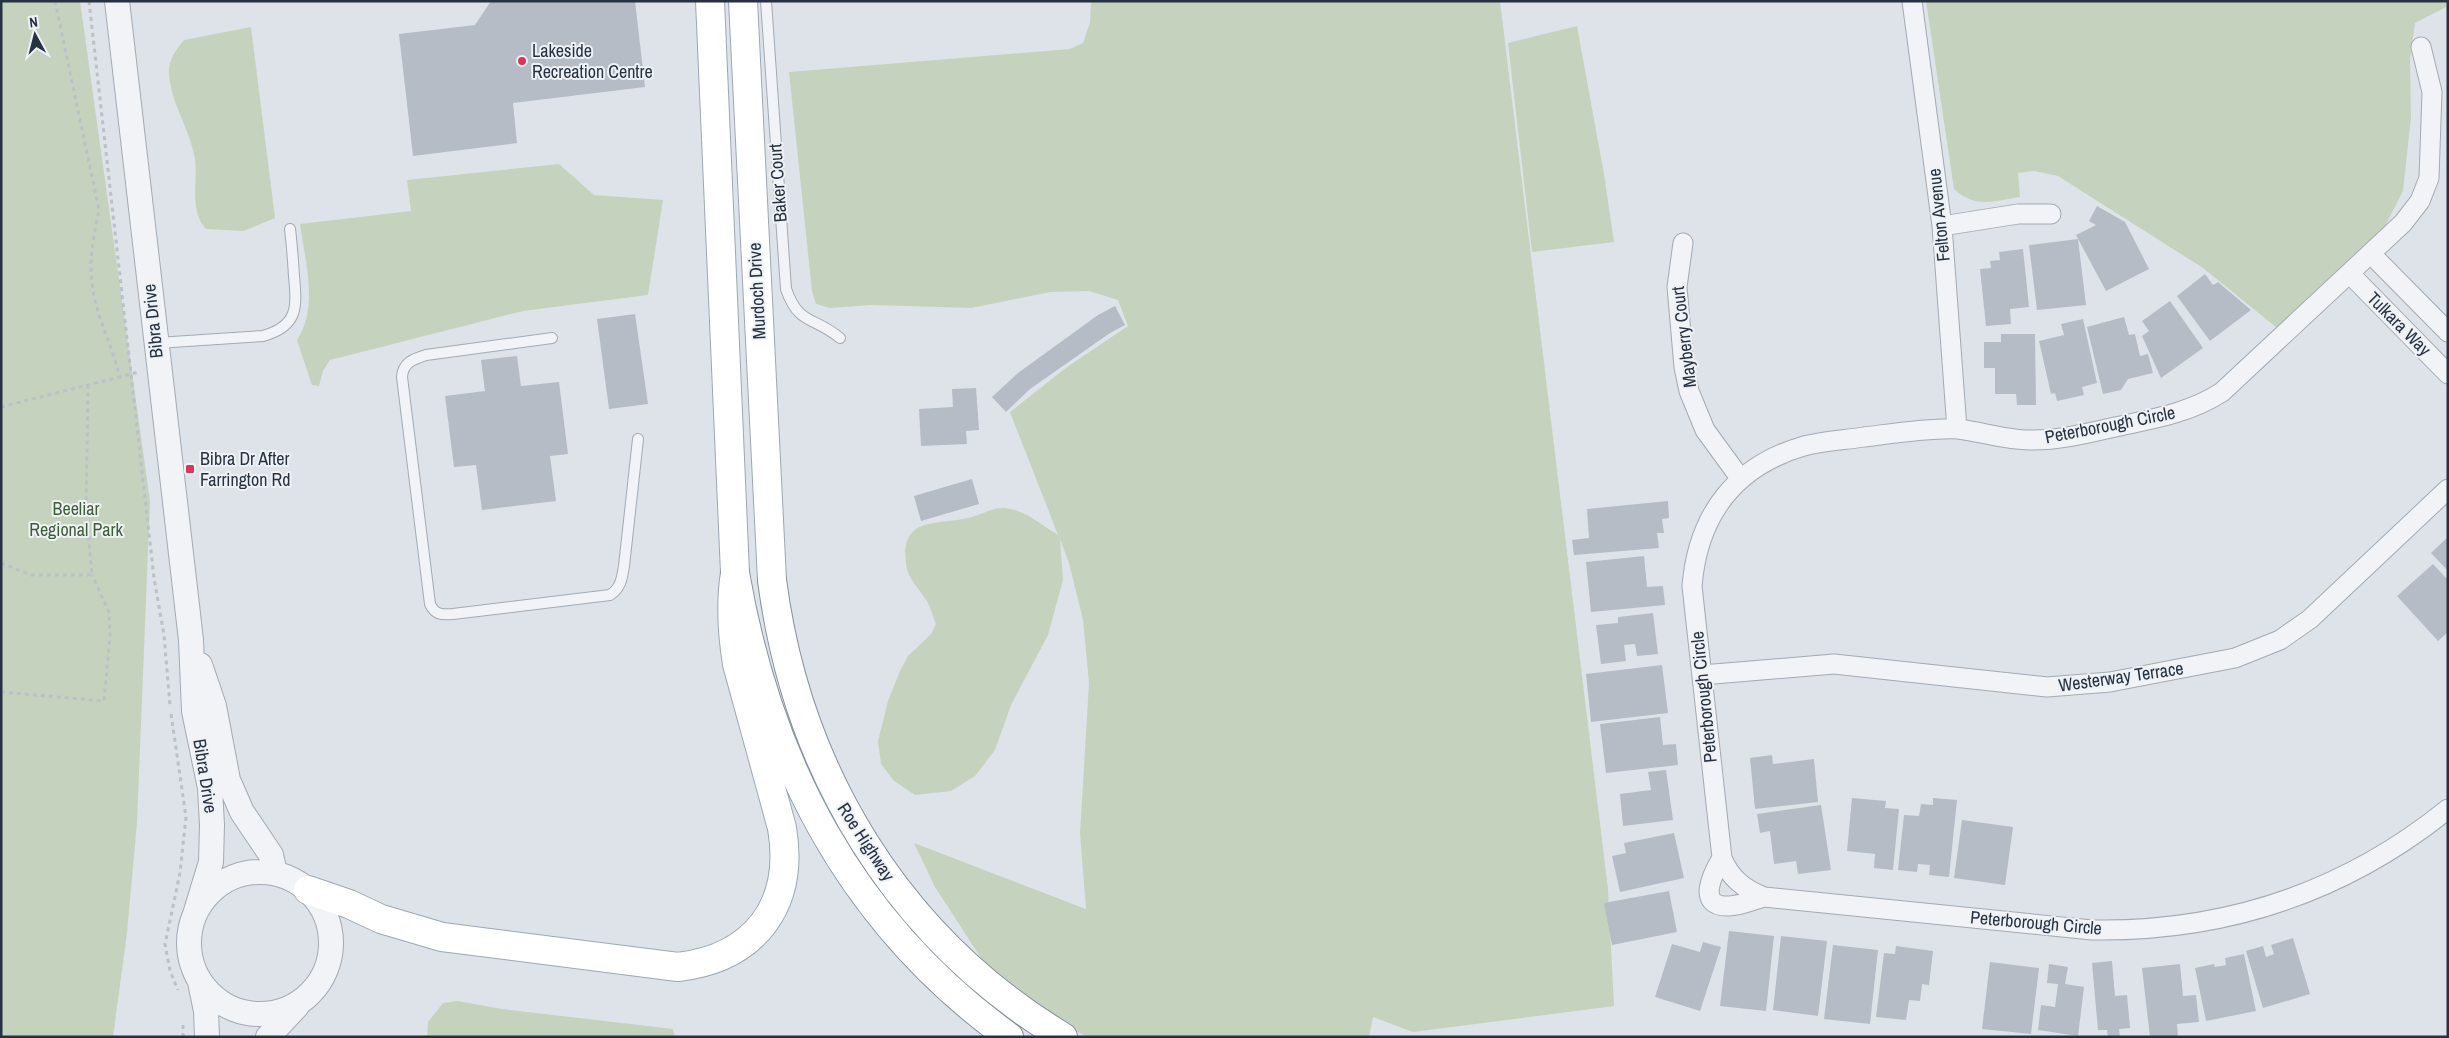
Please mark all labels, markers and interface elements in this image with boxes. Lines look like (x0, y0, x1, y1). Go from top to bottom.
north arrow (10, 10, 60, 60)
text: N (28, 13, 39, 32)
place label: Lakeside Recreation Centre (532, 38, 653, 84)
marker: Lakeside Recreation Centre (516, 55, 528, 67)
street label: Baker Court (762, 143, 793, 223)
street label: Felton Avenue (1921, 167, 1956, 263)
street label: Murdoch Drive (741, 242, 772, 340)
street label: Bibra Drive (136, 283, 169, 359)
street label: Mayberry Court (1665, 285, 1702, 389)
street label: Tulkara Way (2362, 286, 2437, 362)
street label: Peterborough Circle (2043, 400, 2177, 449)
place label: Bibra Dr After Farrington Rd (200, 446, 290, 492)
marker: Bibra Dr After Farrington Rd (184, 463, 196, 475)
park label: Beeliar Regional Park (29, 496, 123, 542)
street label: Peterborough Circle (1684, 630, 1723, 764)
street label: Westerway Terrace (2057, 655, 2185, 698)
street label: Bibra Drive (187, 737, 224, 815)
street label: Roe Highway (832, 798, 901, 886)
street label: Peterborough Circle (1969, 904, 2103, 941)

